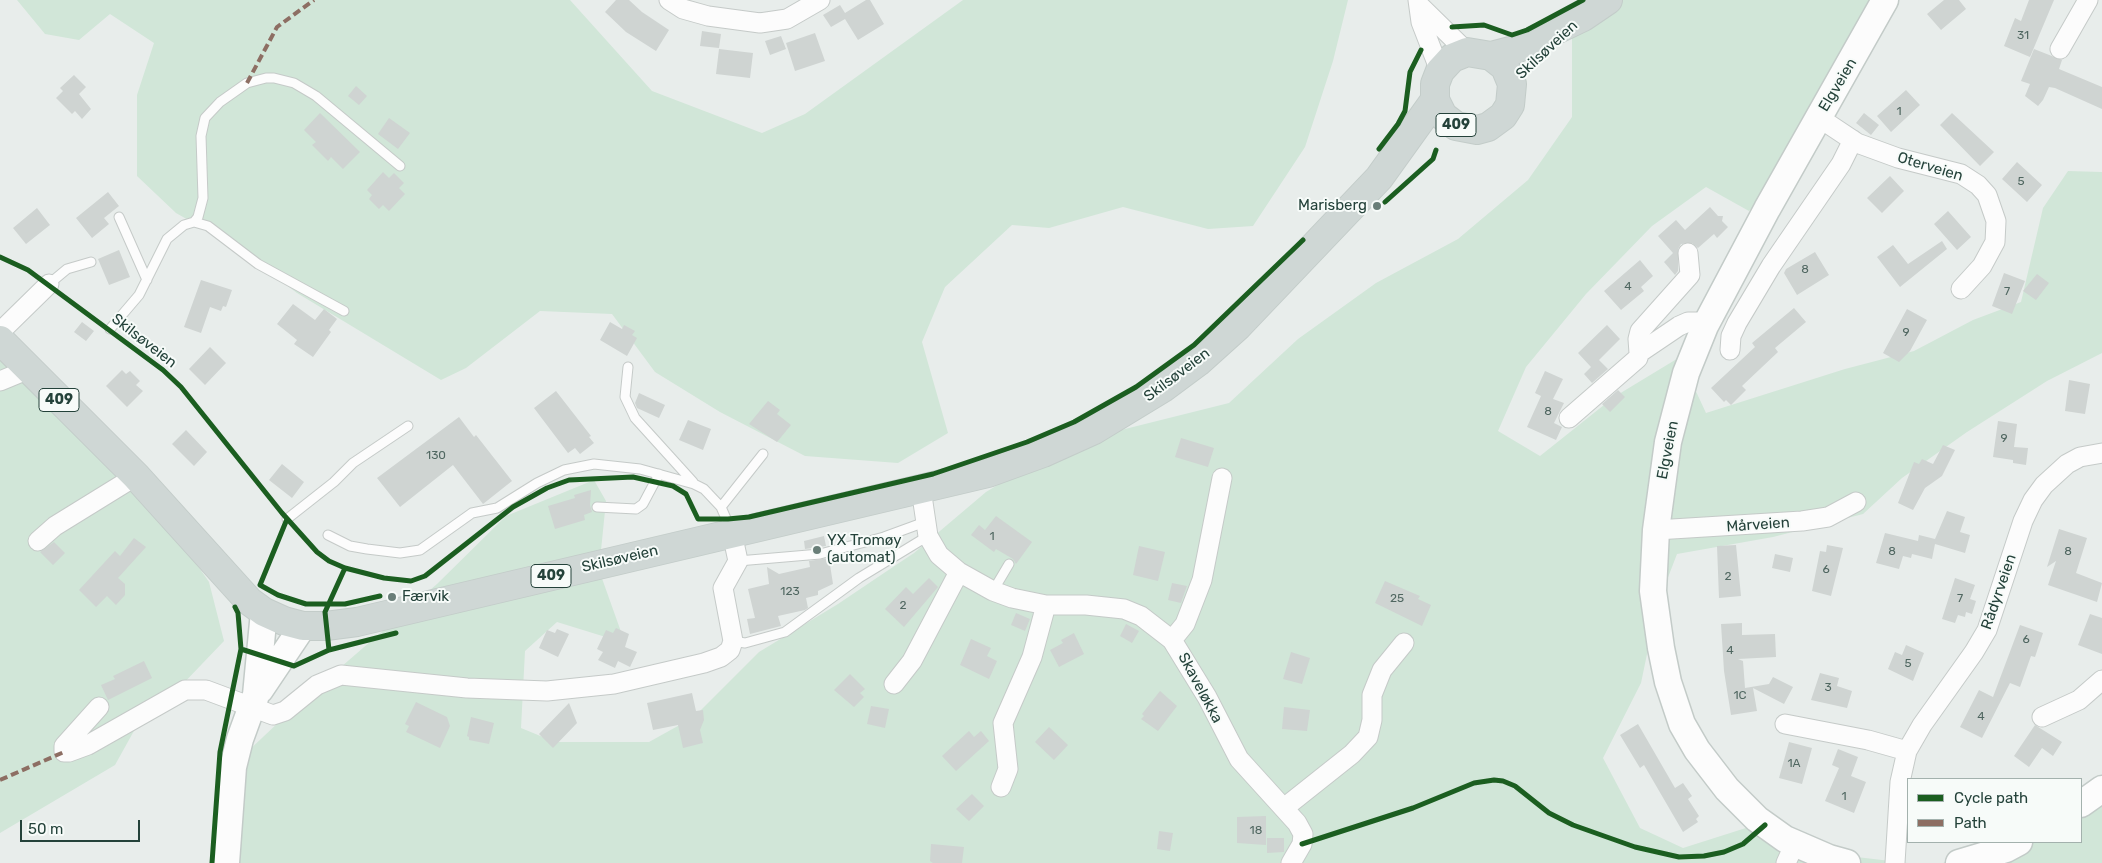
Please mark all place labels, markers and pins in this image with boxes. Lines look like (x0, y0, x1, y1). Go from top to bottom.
place label: Marisberg (1298, 197, 1367, 215)
marker: Marisberg (1371, 200, 1383, 212)
place label: YX Tromøy (automat) (827, 532, 901, 567)
marker: YX Tromøy (automat) (811, 544, 823, 556)
place label: Færvik (402, 588, 449, 606)
marker: Færvik (386, 591, 398, 603)

